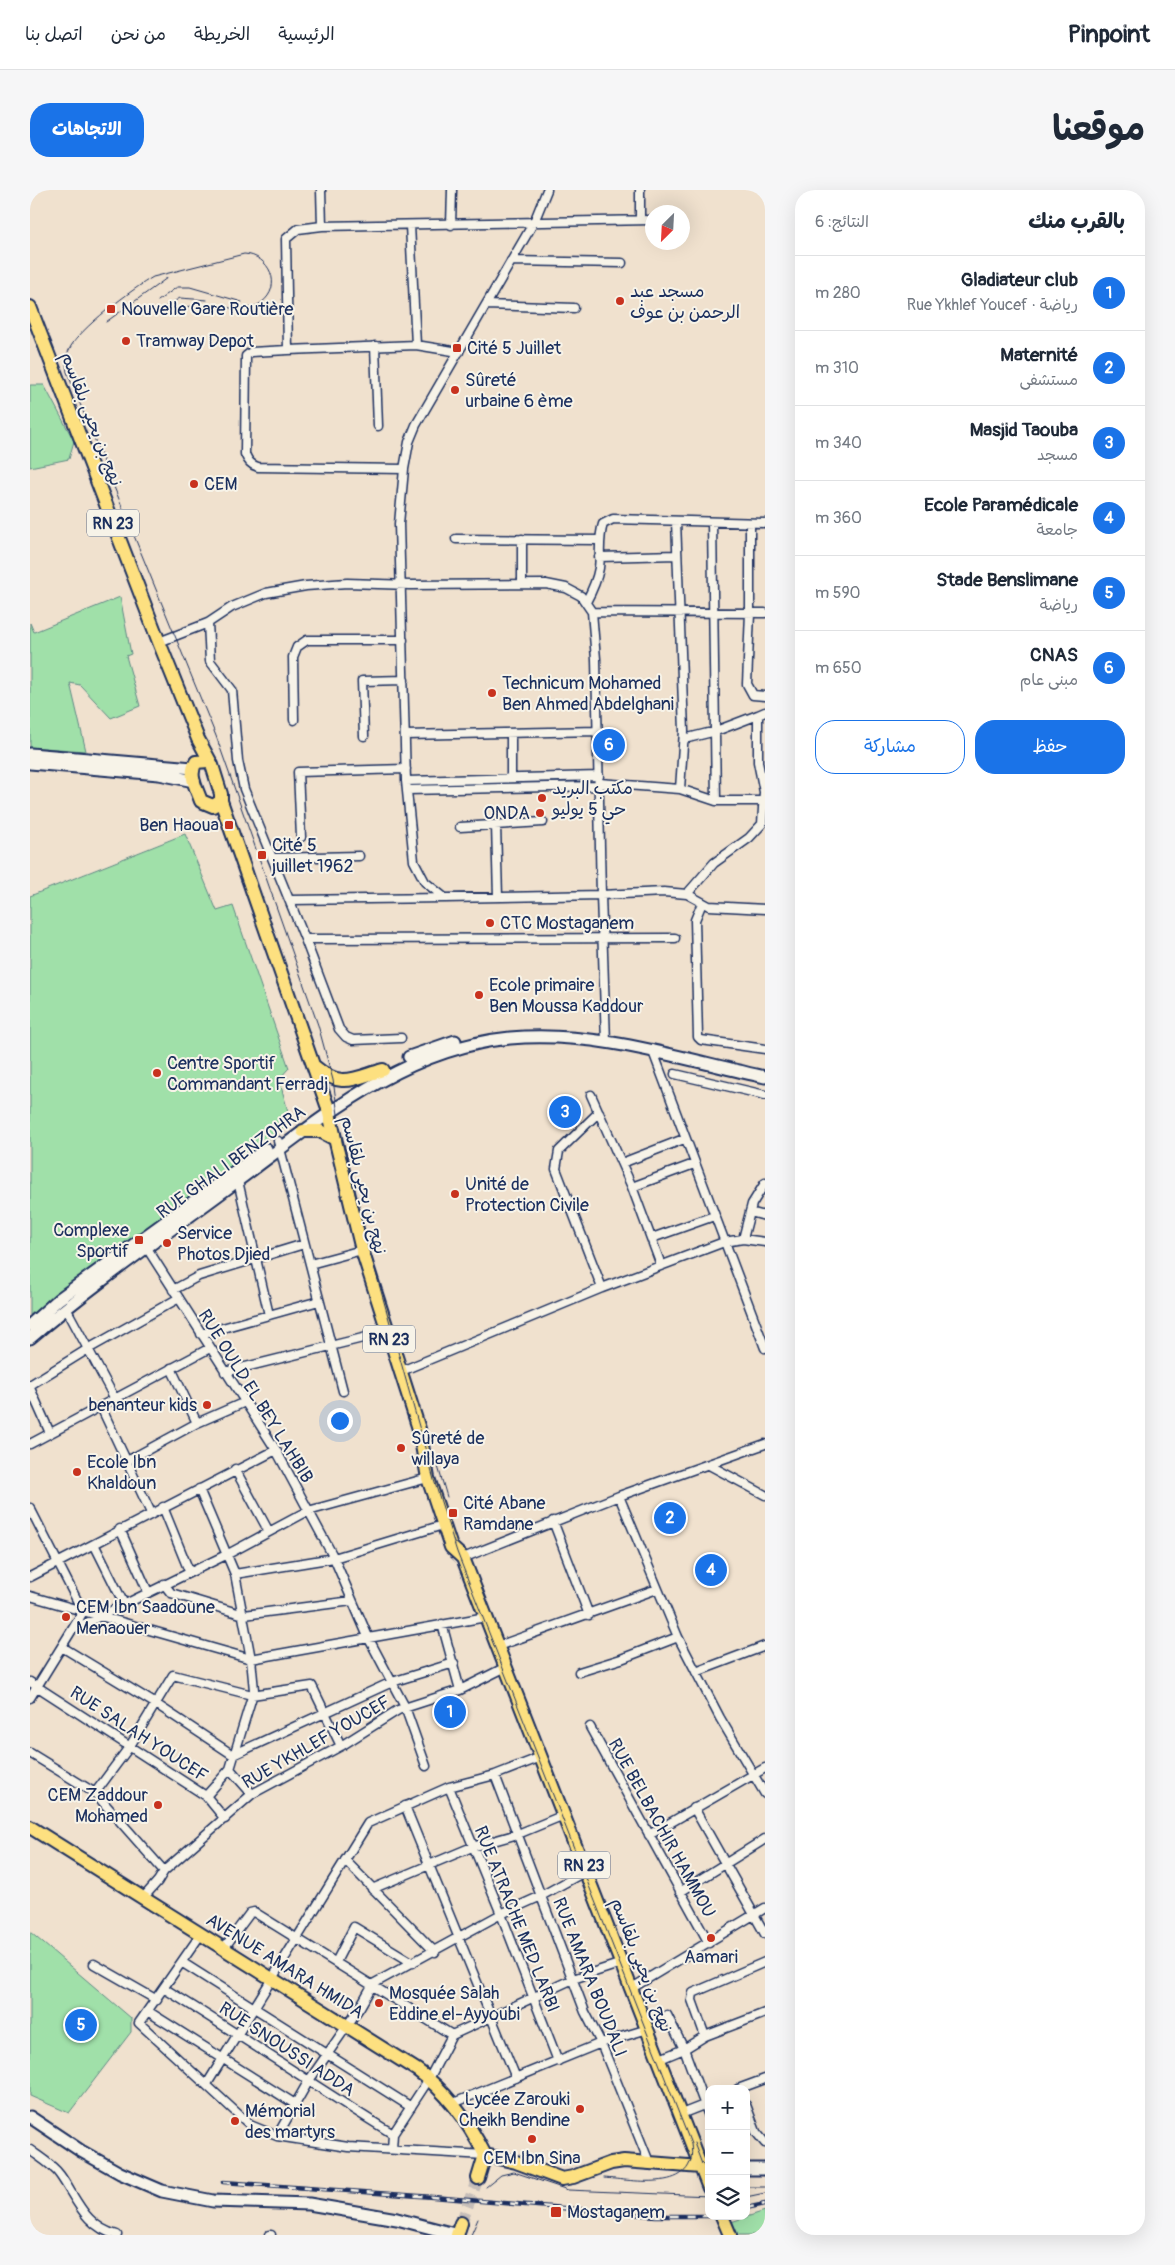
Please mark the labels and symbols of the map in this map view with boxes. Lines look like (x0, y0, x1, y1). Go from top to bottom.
north arrow (645, 205, 690, 250)
place label: مسجد عبد الرحمن بن عوف (630, 280, 740, 324)
marker: مسجد عبد الرحمن بن عوف (614, 295, 626, 307)
place label: Nouvelle Gare Routière (121, 298, 294, 321)
marker: Nouvelle Gare Routière (105, 303, 117, 315)
place label: Tramway Depot (136, 330, 255, 353)
marker: Tramway Depot (120, 335, 132, 347)
place label: Cité 5 Juillet (467, 337, 562, 360)
marker: Cité 5 Juillet (451, 342, 463, 354)
street label: نهج بن يحيى بلقاسم (53, 349, 128, 490)
place label: Sûreté urbaine 6 ème (465, 369, 573, 413)
marker: Sûreté urbaine 6 ème (449, 384, 461, 396)
place label: CEM (204, 473, 237, 496)
marker: CEM (188, 478, 200, 490)
road number: RN 23 (87, 509, 139, 536)
place label: Technicum Mohamed Ben Ahmed Abdelghani (502, 672, 674, 716)
marker: Technicum Mohamed Ben Ahmed Abdelghani (486, 687, 498, 699)
pin: 6 (593, 726, 625, 764)
place label: مكتب البريد حي 5 يوليو (551, 777, 633, 825)
marker: مكتب البريد حي 5 يوليو (536, 792, 548, 804)
place label: ONDA (483, 802, 530, 825)
marker: ONDA (534, 807, 546, 819)
place label: Ben Haoua (139, 814, 219, 837)
marker: Ben Haoua (223, 819, 235, 831)
place label: Cité 5 juillet 1962 (271, 834, 354, 878)
marker: Cité 5 juillet 1962 (256, 849, 268, 861)
place label: CTC Mostaganem (500, 912, 634, 935)
marker: CTC Mostaganem (484, 917, 496, 929)
place label: Ecole primaire Ben Moussa Kaddour (489, 974, 644, 1018)
marker: Ecole primaire Ben Moussa Kaddour (473, 989, 485, 1001)
place label: Centre Sportif Commandant Ferradj (167, 1052, 328, 1096)
marker: Centre Sportif Commandant Ferradj (151, 1067, 163, 1079)
pin: 3 (549, 1093, 581, 1131)
street label: RUE GHALI BENZOHRA (152, 1100, 311, 1224)
street label: نهج بن يحيى بلقاسم (333, 1113, 392, 1257)
place label: Unité de Protection Civile (465, 1173, 589, 1217)
marker: Unité de Protection Civile (449, 1188, 461, 1200)
place label: Complexe Sportif (53, 1219, 130, 1263)
place label: Service Photos Djied (177, 1222, 270, 1266)
marker: Complexe Sportif (133, 1234, 145, 1246)
marker: Service Photos Djied (161, 1237, 173, 1249)
street label: RUE OULD EL BEY LAHBIB (193, 1305, 318, 1487)
road number: RN 23 (363, 1326, 415, 1352)
place label: benanteur kids (89, 1394, 197, 1417)
marker: benanteur kids (201, 1399, 213, 1411)
your location (327, 1408, 353, 1434)
place label: Sûreté de willaya (411, 1427, 484, 1471)
marker: Sûreté de willaya (395, 1442, 407, 1454)
place label: Ecole Ibn Khaldoun (87, 1451, 156, 1495)
marker: Ecole Ibn Khaldoun (71, 1466, 83, 1478)
place label: Cité Abane Ramdane (463, 1492, 546, 1536)
pin: 2 (654, 1499, 686, 1537)
marker: Cité Abane Ramdane (447, 1507, 459, 1519)
pin: 4 (695, 1551, 727, 1589)
place label: CEM Ibn Saadoune Menaouer (76, 1596, 215, 1640)
marker: CEM Ibn Saadoune Menaouer (60, 1611, 72, 1623)
street label: RUE SALAH YOUCEF (65, 1681, 212, 1788)
street label: RUE YKHLEF YOUCEF (238, 1690, 395, 1794)
pin: 1 (434, 1693, 466, 1731)
street label: RUE BELBACHIR HAMMOU (603, 1735, 720, 1922)
place label: CEM Zaddour Mohamed (48, 1784, 149, 1828)
marker: CEM Zaddour Mohamed (152, 1799, 164, 1811)
street label: RUE ATRACHE MED LARBI (469, 1823, 564, 2016)
road number: RN 23 (558, 1852, 610, 1878)
street label: RUE AMARA BOUDALI (547, 1894, 632, 2060)
street label: نهج بن يحيى بلقاسم (603, 1895, 678, 2036)
street label: AVENUE AMARA HMIDA (201, 1908, 368, 2025)
marker: Aamari (705, 1932, 717, 1944)
place label: Aamari (684, 1946, 738, 1969)
place label: Mosquée Salah Eddine el-Ayyoubi (389, 1982, 520, 2026)
street label: RUE SNOUSSI ADDA (214, 1997, 359, 2102)
marker: Mosquée Salah Eddine el-Ayyoubi (373, 1997, 385, 2009)
pin: 5 (65, 2006, 97, 2044)
place label: Lycée Zarouki Cheikh Bendine (459, 2088, 570, 2132)
place label: Mémorial des martyrs (245, 2100, 335, 2144)
marker: Lycée Zarouki Cheikh Bendine (574, 2103, 586, 2115)
marker: Mémorial des martyrs (229, 2115, 241, 2127)
marker: CEM Ibn Sina (526, 2133, 538, 2145)
place label: CEM Ibn Sina (483, 2147, 581, 2170)
place label: Mostaganem (567, 2201, 665, 2224)
marker: Mostaganem (549, 2205, 563, 2219)

